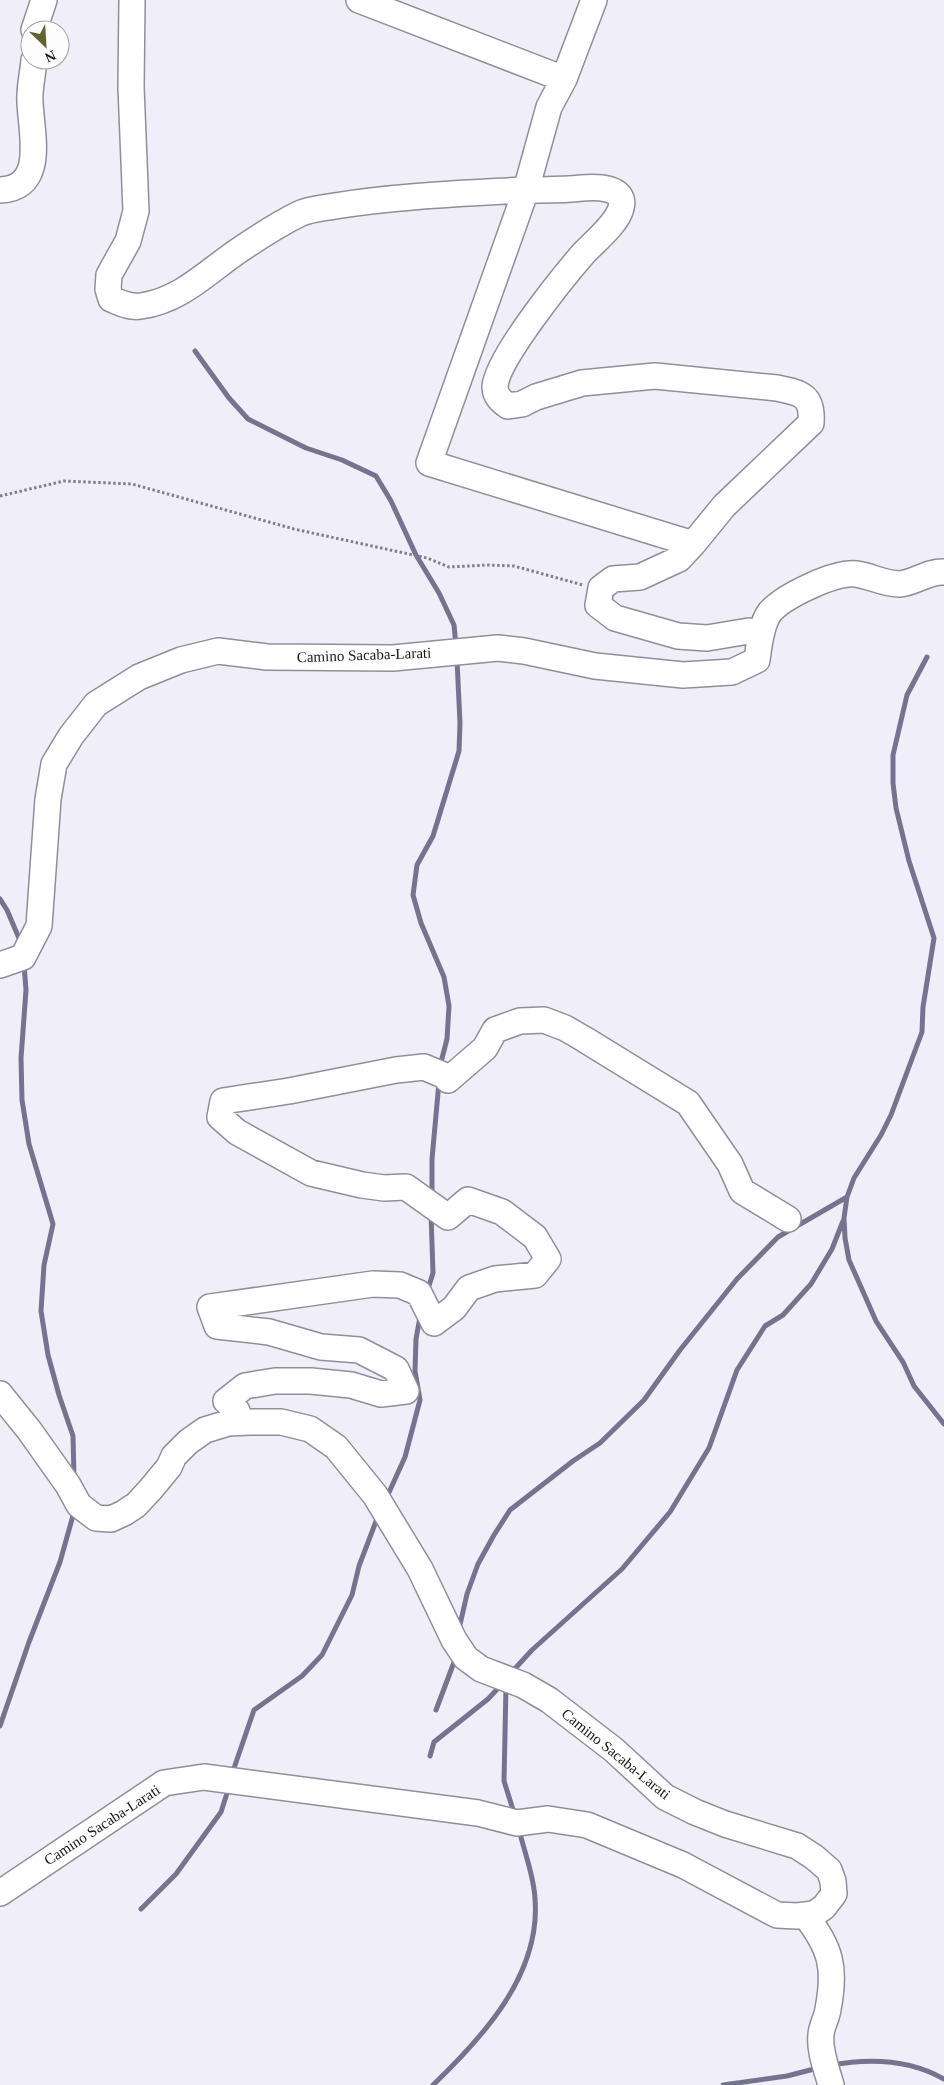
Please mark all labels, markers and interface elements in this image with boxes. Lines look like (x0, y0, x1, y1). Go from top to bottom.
north arrow (20, 20, 70, 70)
text: N (43, 47, 58, 65)
street label: Camino Sacaba-Larati (296, 645, 432, 665)
street label: Camino Sacaba-Larati (559, 1705, 673, 1803)
street label: Camino Sacaba-Larati (41, 1782, 163, 1868)

